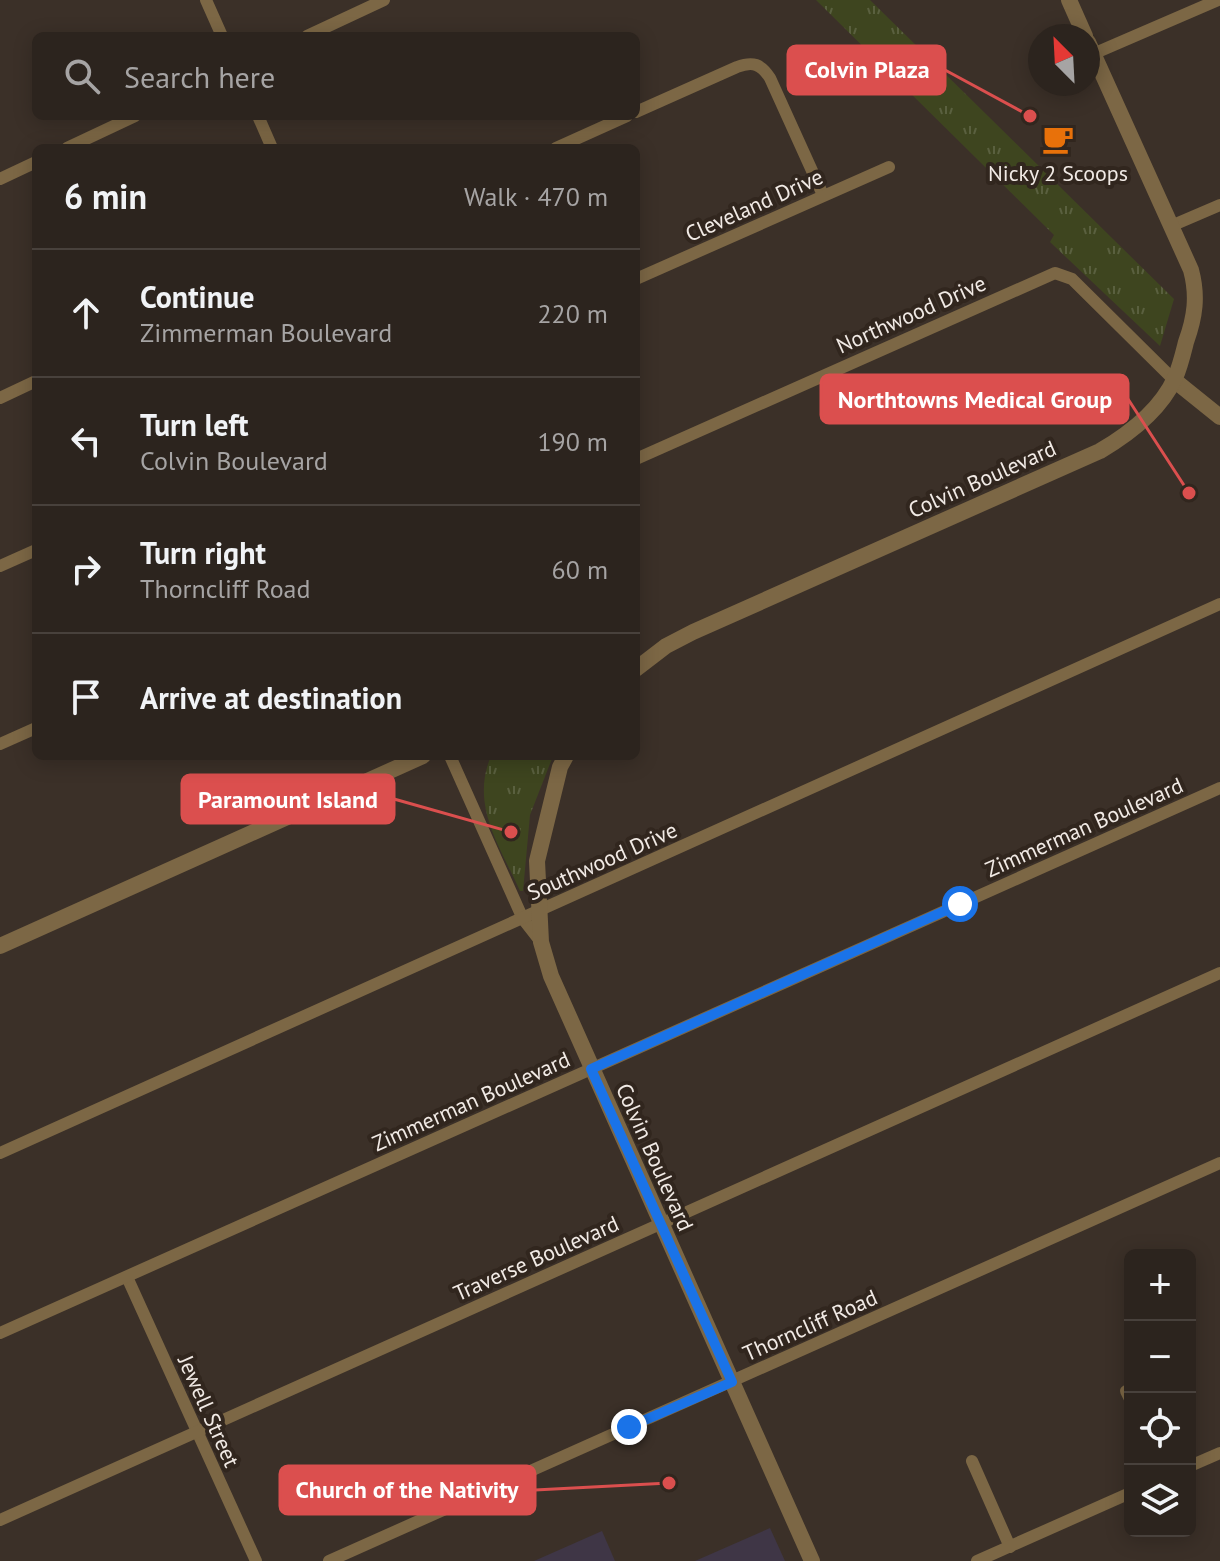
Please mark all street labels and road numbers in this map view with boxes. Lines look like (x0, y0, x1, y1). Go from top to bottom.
street label: Cleveland Drive (681, 162, 827, 248)
street label: Northwood Drive (832, 269, 990, 359)
street label: Colvin Boulevard (904, 434, 1060, 524)
street label: Zimmerman Boulevard (981, 771, 1187, 883)
street label: Southwood Drive (523, 815, 681, 907)
street label: Zimmerman Boulevard (368, 1045, 574, 1157)
street label: Colvin Boulevard (610, 1079, 700, 1235)
street label: Traverse Boulevard (449, 1209, 623, 1307)
street label: Thorncliff Road (738, 1283, 882, 1367)
street label: Jewell Street (172, 1350, 246, 1472)

